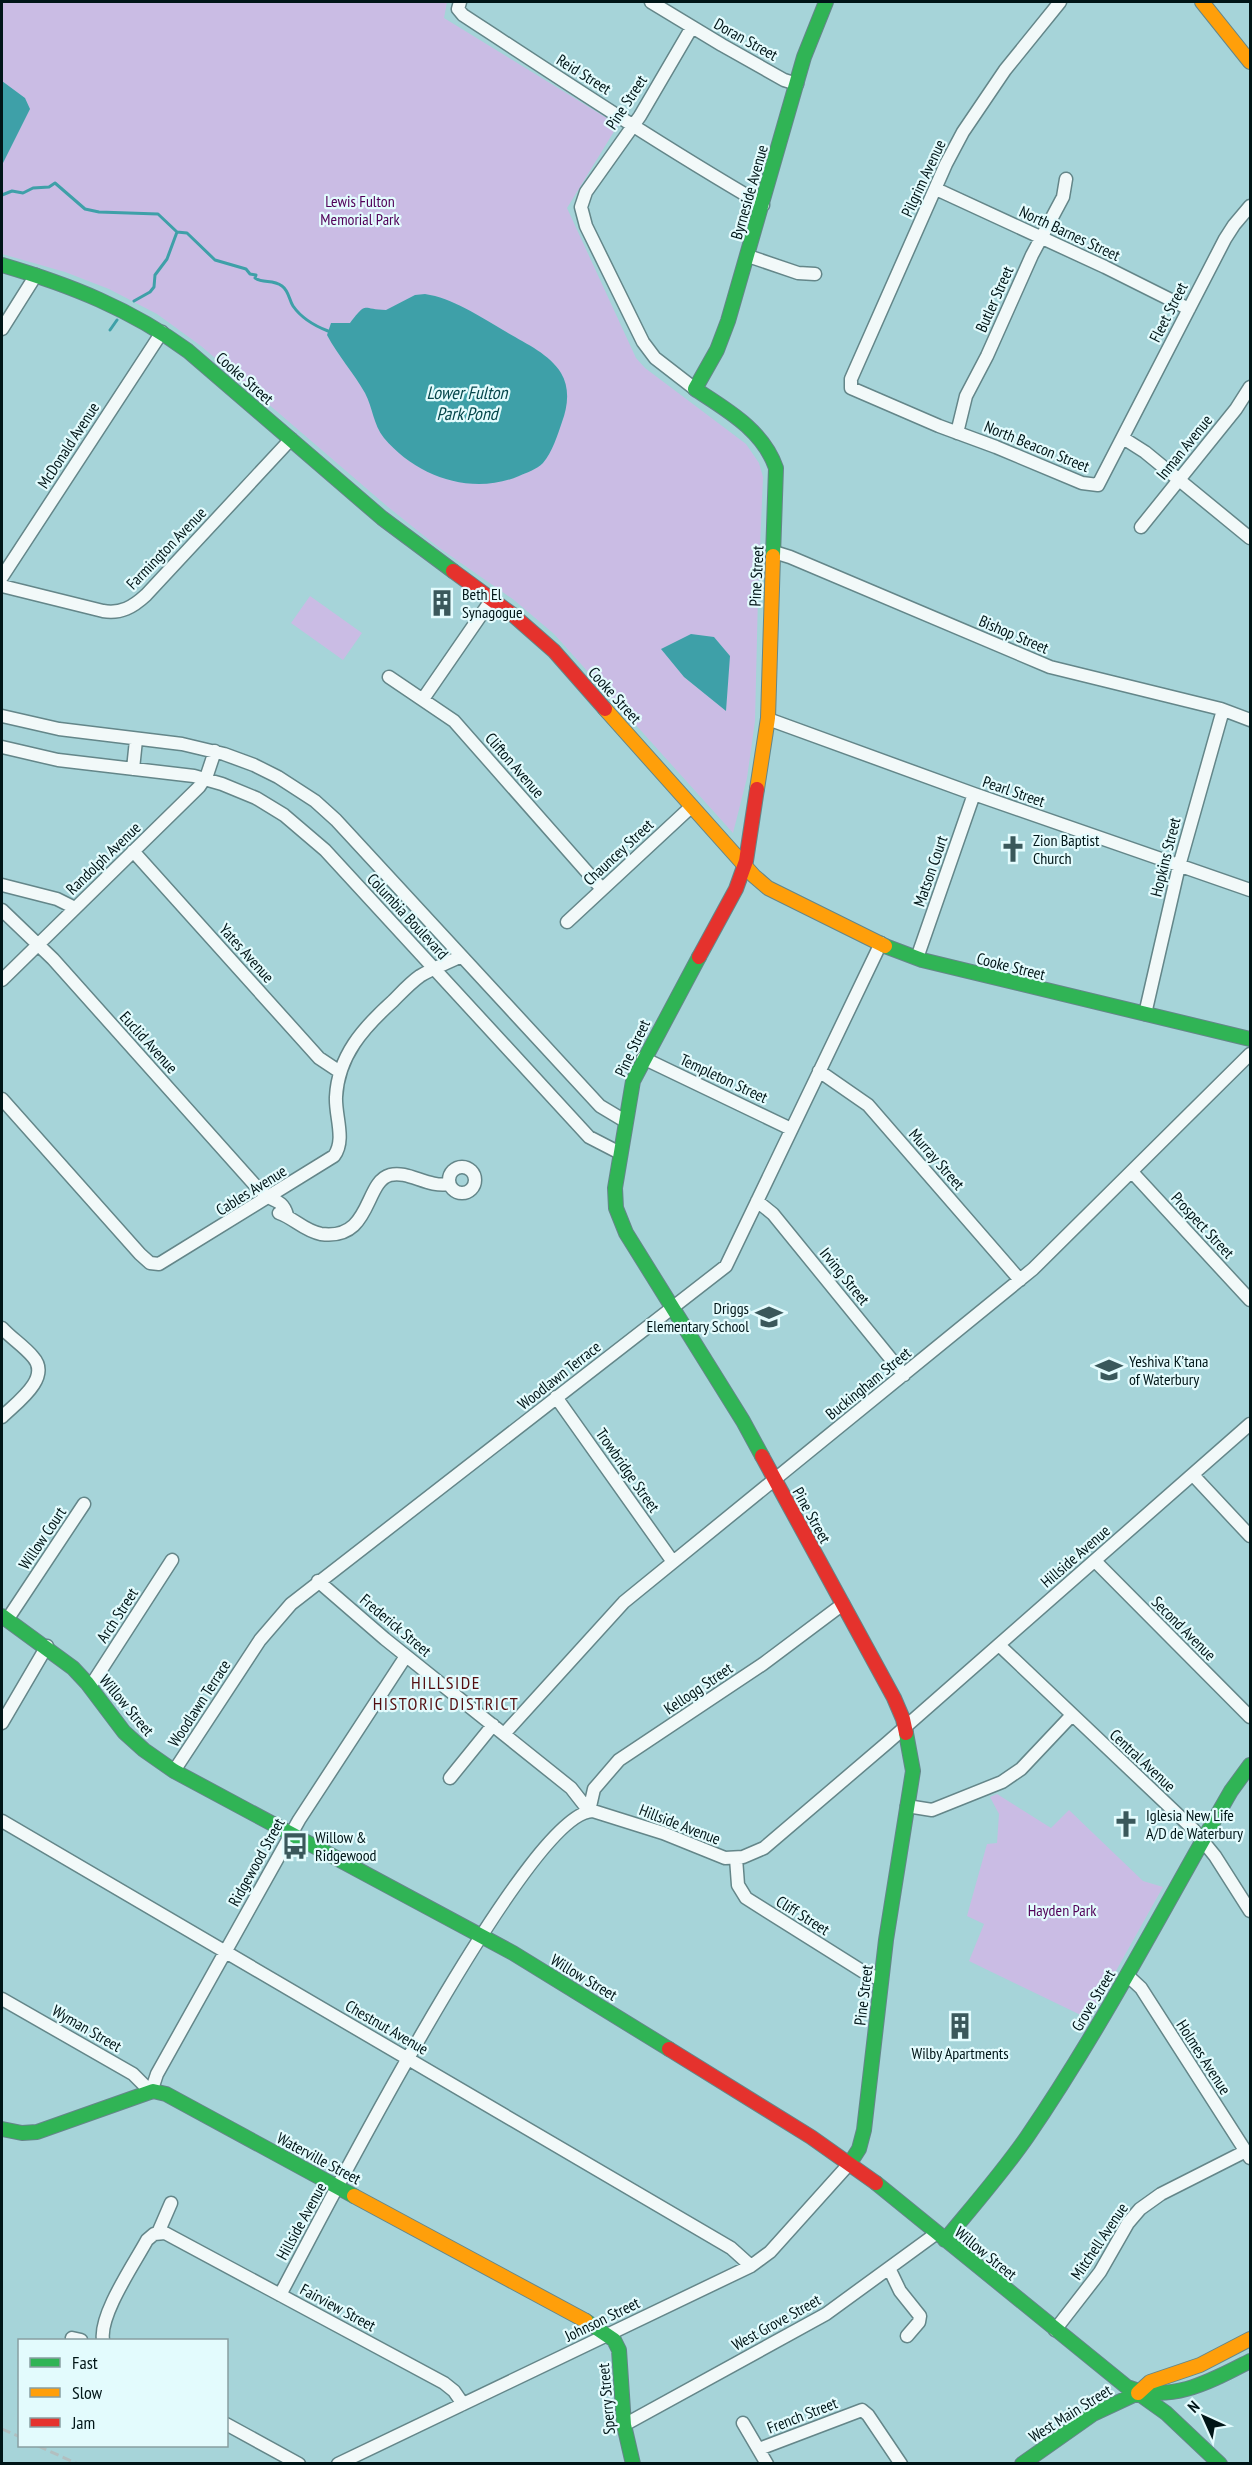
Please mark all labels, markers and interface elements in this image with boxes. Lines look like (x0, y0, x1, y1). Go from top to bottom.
street label: Doran Street (711, 13, 782, 65)
street label: Reid Street (553, 49, 615, 99)
street label: Pine Street (601, 71, 651, 133)
street label: Pilgrim Avenue (896, 136, 950, 220)
street label: Byrneside Avenue (726, 142, 772, 242)
park label: Lewis Fulton Memorial Park (320, 191, 400, 229)
street label: North Barnes Street (1016, 201, 1124, 265)
street label: Butler Street (971, 262, 1018, 335)
street label: Fleet Street (1144, 278, 1192, 345)
street label: Cooke Street (212, 348, 278, 409)
water label: Lower Fulton Park Pond (427, 381, 509, 425)
street label: McDonald Avenue (33, 398, 103, 492)
street label: Inman Avenue (1152, 410, 1216, 484)
street label: North Beacon Street (982, 416, 1093, 476)
street label: Farmington Avenue (122, 503, 210, 593)
street label: Pine Street (744, 545, 768, 607)
place label: Beth El Synagogue (462, 584, 523, 622)
building icon: Beth El Synagogue (427, 588, 457, 618)
street label: Bishop Street (976, 610, 1052, 658)
street label: Cooke Street (584, 662, 646, 728)
street label: Clifton Avenue (481, 728, 549, 802)
street label: Pearl Street (980, 771, 1048, 811)
street label: Chauncey Street (579, 814, 658, 890)
street label: Hopkins Street (1145, 815, 1185, 899)
street label: Randolph Avenue (61, 817, 145, 899)
place label: Zion Baptist Church (1033, 830, 1100, 868)
street label: Matson Court (909, 832, 952, 909)
church icon: Zion Baptist Church (998, 834, 1028, 864)
street label: Columbia Boulevard (363, 869, 453, 963)
street label: Yates Avenue (215, 919, 279, 987)
street label: Cooke Street (975, 948, 1048, 984)
street label: Euclid Avenue (116, 1007, 182, 1077)
street label: Pine Street (610, 1016, 654, 1080)
street label: Templeton Street (677, 1049, 772, 1107)
street label: Murray Street (905, 1124, 969, 1194)
street label: Cables Avenue (212, 1160, 290, 1220)
street label: Prospect Street (1167, 1188, 1239, 1263)
street label: Irving Street (816, 1243, 875, 1309)
place label: Driggs Elementary School (646, 1298, 749, 1336)
school or university icon: Driggs Elementary School (754, 1302, 784, 1332)
street label: Woodlawn Terrace (514, 1336, 604, 1414)
street label: Buckingham Street (821, 1342, 915, 1424)
place label: Yeshiva K’tana of Waterbury (1129, 1351, 1208, 1389)
school or university icon: Yeshiva K’tana of Waterbury (1094, 1355, 1124, 1385)
street label: Trowbridge Street (592, 1424, 665, 1516)
street label: Pine Street (789, 1484, 836, 1547)
street label: Willow Court (14, 1503, 70, 1573)
street label: Hillside Avenue (1036, 1520, 1114, 1592)
street label: Arch Street (92, 1583, 142, 1646)
street label: Frederick Street (356, 1589, 436, 1661)
street label: Second Avenue (1148, 1592, 1220, 1664)
street label: Woodlawn Terrace (163, 1656, 235, 1750)
street label: Kellogg Street (660, 1657, 737, 1718)
street label: Willow Street (96, 1670, 159, 1740)
district label: HILLSIDE HISTORIC DISTRICT (373, 1671, 519, 1715)
street label: Central Avenue (1106, 1724, 1180, 1796)
street label: Hillside Avenue (637, 1799, 723, 1849)
place label: Iglesia New Life A/D de Waterbury (1146, 1805, 1243, 1843)
church icon: Iglesia New Life A/D de Waterbury (1111, 1809, 1141, 1839)
street label: Ridgewood Street (223, 1814, 289, 1910)
place label: Willow & Ridgewood (315, 1827, 377, 1865)
bus stop icon: Willow & Ridgewood (280, 1831, 310, 1861)
street label: Cliff Street (773, 1891, 834, 1940)
park label: Hayden Park (1028, 1900, 1097, 1920)
street label: Willow Street (547, 1949, 621, 2005)
street label: Pine Street (849, 1963, 877, 2026)
street label: Grove Street (1067, 1965, 1119, 2034)
street label: Chestnut Avenue (342, 1995, 432, 2059)
street label: Wyman Street (49, 2000, 126, 2056)
building icon: Wilby Apartments (945, 2011, 975, 2041)
street label: Holmes Avenue (1172, 2016, 1236, 2098)
place label: Wilby Apartments (911, 2043, 1009, 2063)
street label: Waterville Street (274, 2128, 365, 2189)
street label: Hillside Avenue (272, 2179, 330, 2263)
street label: Mitchell Avenue (1066, 2199, 1132, 2283)
street label: Willow Street (951, 2222, 1022, 2284)
street label: Fairview Street (297, 2279, 380, 2336)
street label: West Grove Street (728, 2289, 824, 2355)
street label: Johnson Street (560, 2292, 643, 2346)
legend (18, 2339, 228, 2447)
text: Fast (72, 2351, 98, 2374)
street label: Sperry Street (593, 2362, 619, 2435)
street label: West Main Street (1025, 2379, 1115, 2446)
text: Slow (72, 2381, 103, 2404)
north arrow (1174, 2387, 1234, 2447)
street label: French Street (764, 2392, 841, 2438)
text: N (1183, 2396, 1204, 2417)
text: Jam (71, 2411, 95, 2434)

